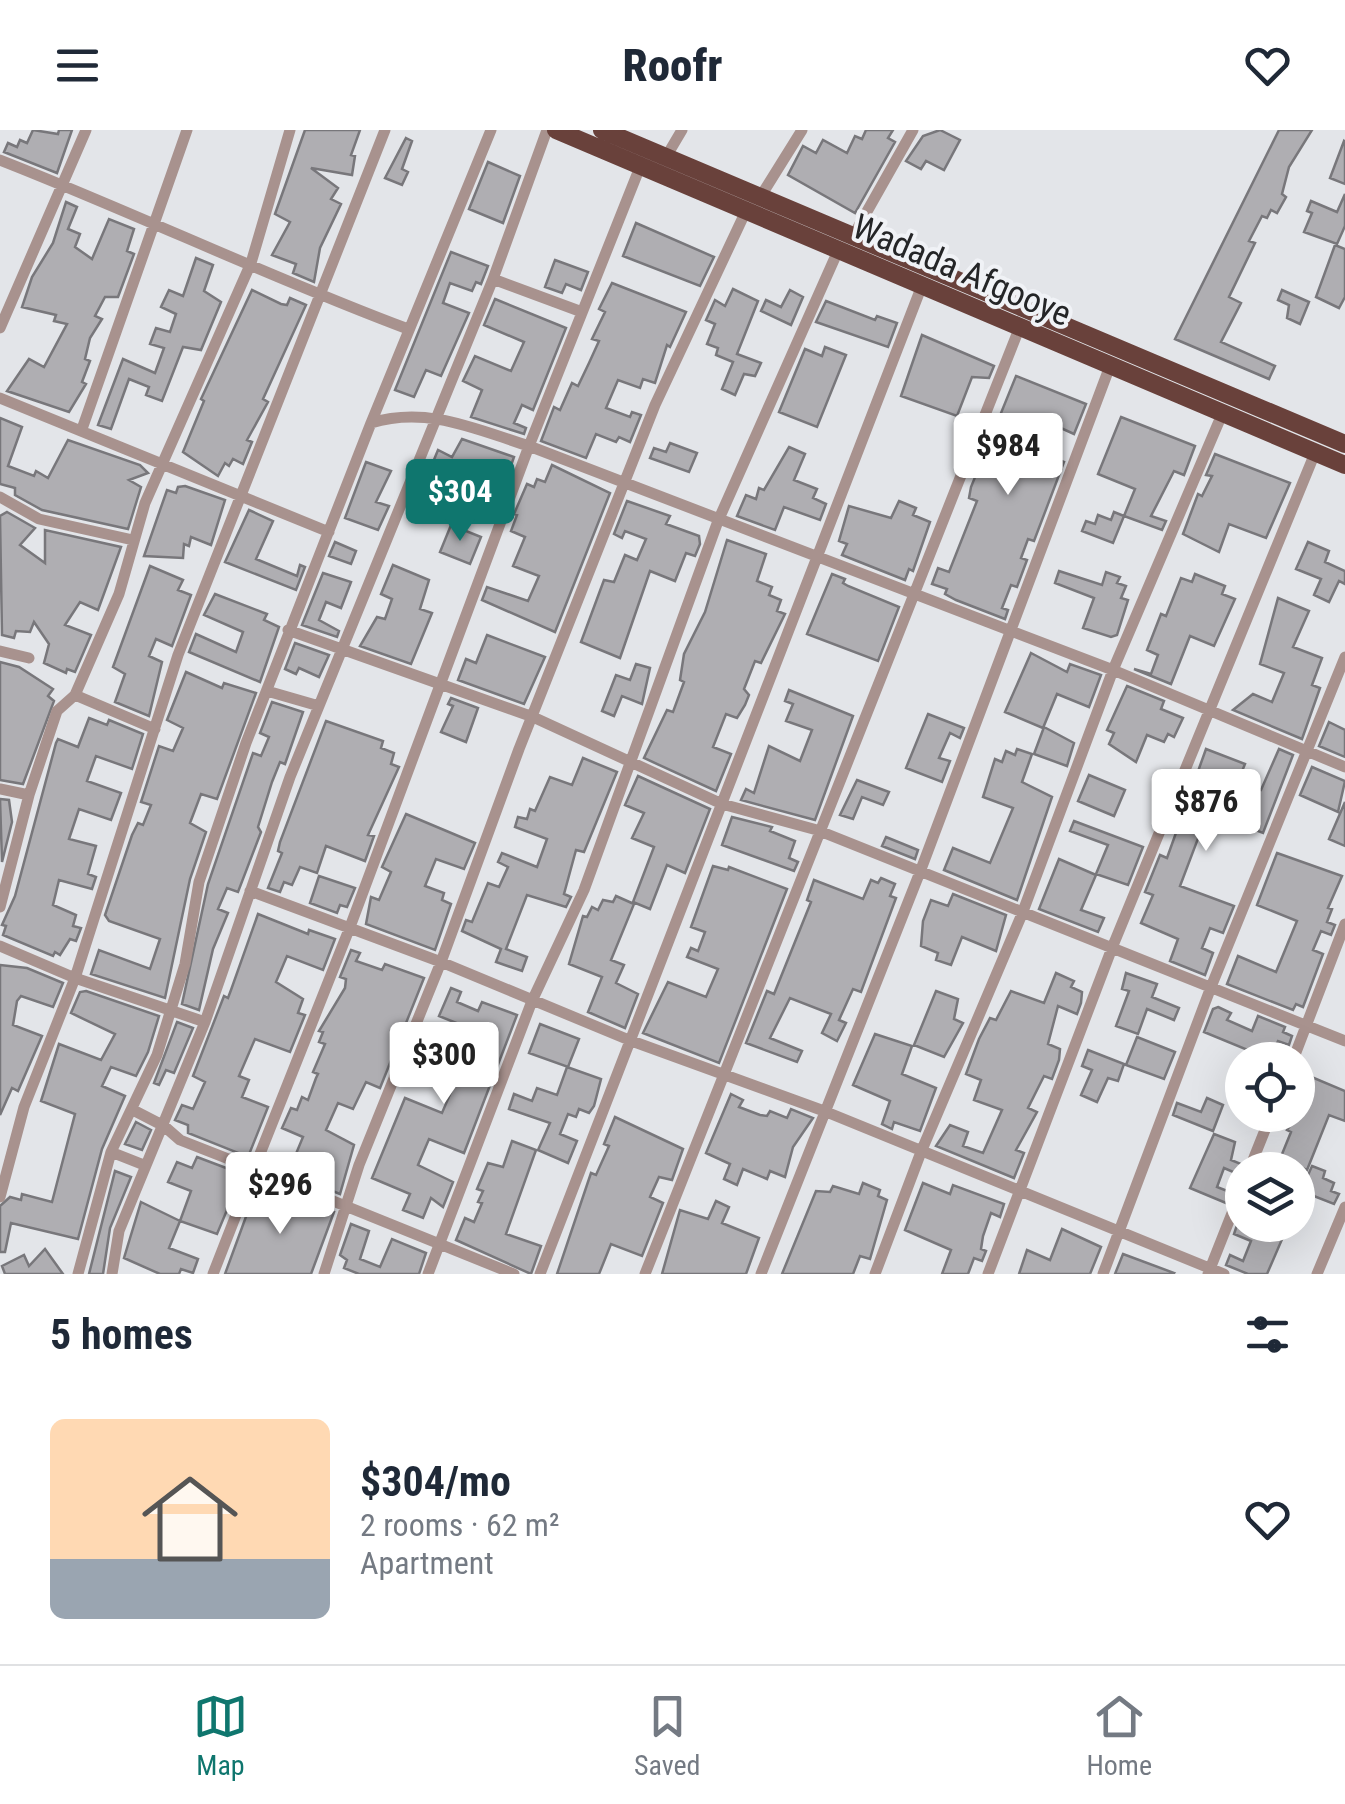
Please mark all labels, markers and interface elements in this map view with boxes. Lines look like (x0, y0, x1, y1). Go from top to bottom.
icon: menu (50, 38, 105, 93)
icon: heart (1240, 38, 1295, 93)
text: Roofr (623, 39, 722, 92)
street label: Wadada Afgooye (847, 206, 1077, 335)
pin: $984 (949, 413, 1067, 498)
text: $984 (976, 426, 1040, 464)
pin: $304 (401, 459, 519, 544)
text: $304 (428, 472, 492, 510)
pin: $876 (1147, 769, 1265, 854)
text: $876 (1174, 782, 1238, 820)
pin: $300 (385, 1022, 503, 1107)
text: $300 (412, 1035, 476, 1073)
map controls (1225, 1042, 1315, 1242)
button: locate (1225, 1042, 1315, 1132)
pin: $296 (221, 1152, 339, 1237)
button: layers (1225, 1152, 1315, 1242)
text: $296 (248, 1165, 312, 1203)
icon: filters (1240, 1307, 1295, 1362)
text: 5 homes (50, 1310, 193, 1359)
text: $304/mo (360, 1457, 511, 1506)
icon: home (130, 1459, 250, 1579)
icon: heart (1240, 1492, 1295, 1547)
text: 2 rooms · 62 m² (360, 1506, 559, 1544)
text: Apartment (360, 1544, 494, 1582)
tab: Map (193, 1689, 248, 1782)
tab: Saved (634, 1689, 700, 1782)
tab: Home (1086, 1689, 1152, 1782)

